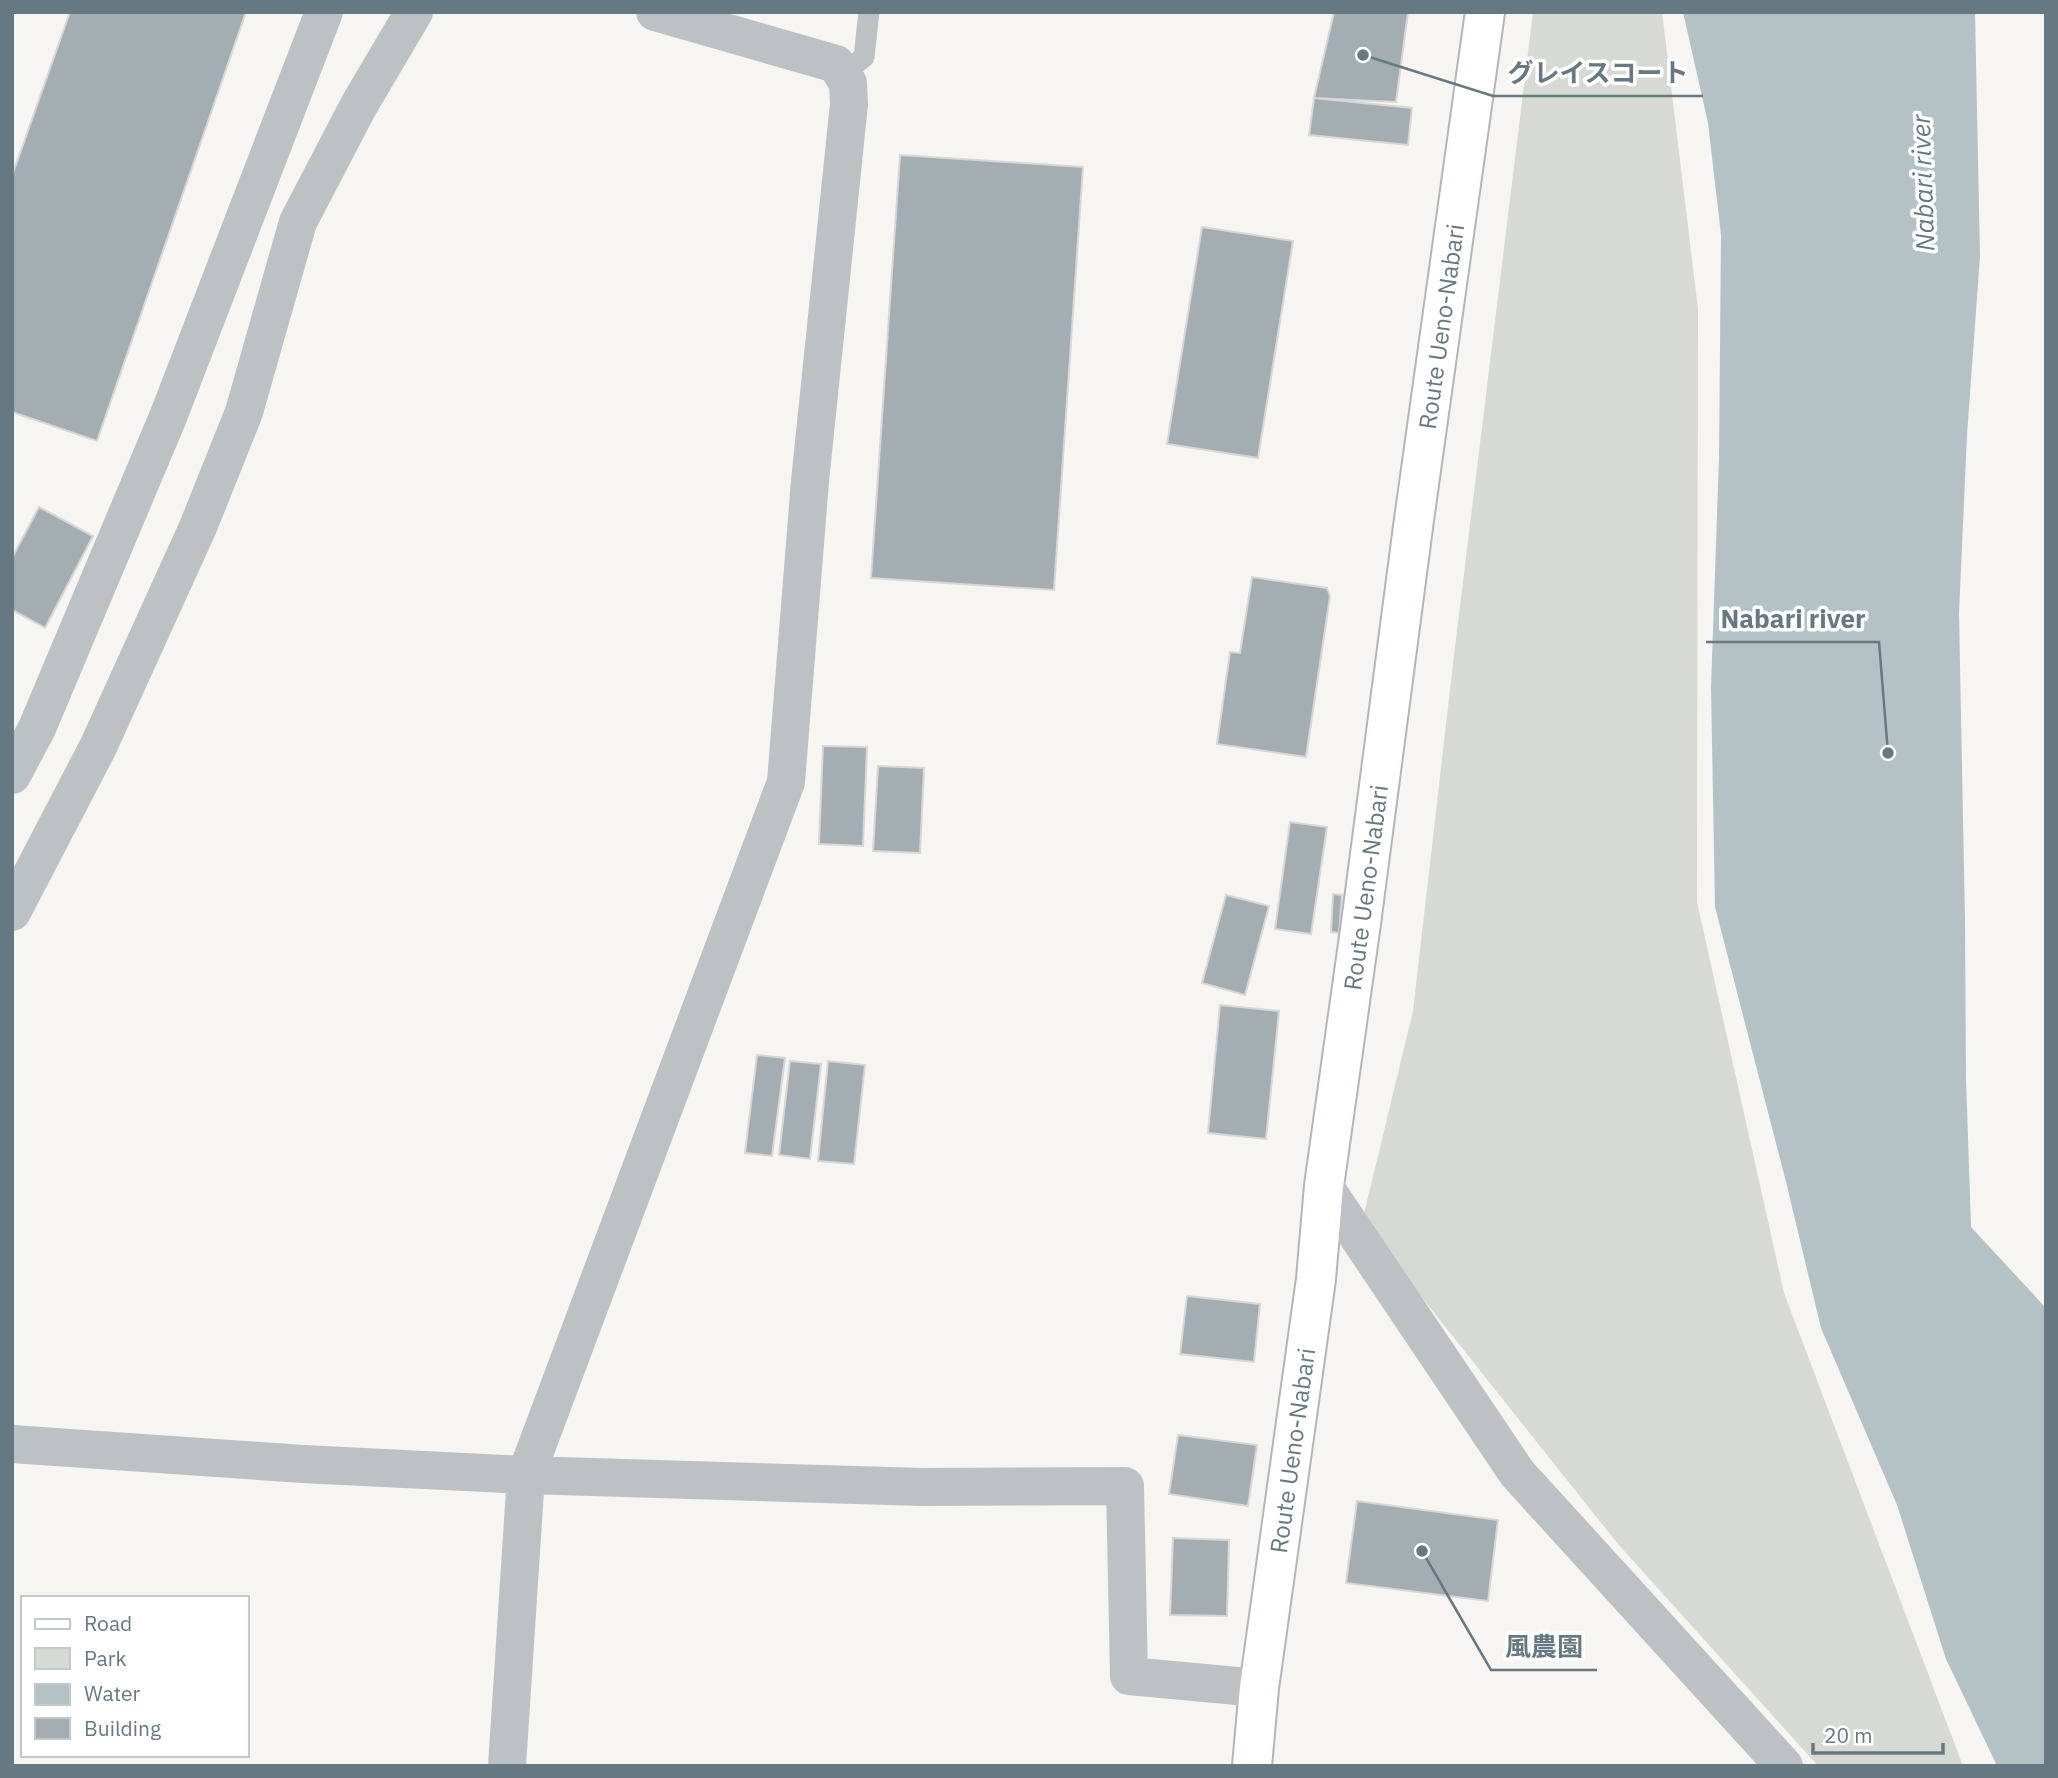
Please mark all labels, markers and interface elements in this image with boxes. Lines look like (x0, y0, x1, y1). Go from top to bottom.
callout: グレイスコート (1493, 49, 1703, 96)
text: グレイスコート (1507, 55, 1689, 89)
water label: Nabari river (1903, 112, 1941, 252)
street label: Route Ueno-Nabari (1411, 222, 1471, 431)
callout: Nabari river (1706, 595, 1879, 642)
text: Nabari river (1720, 601, 1866, 635)
street label: Route Ueno-Nabari (1336, 783, 1395, 992)
street label: Route Ueno-Nabari (1262, 1346, 1322, 1555)
legend (21, 1596, 248, 1757)
text: Road (84, 1609, 132, 1637)
callout: 風農園 (1491, 1623, 1597, 1670)
text: 風農園 (1505, 1629, 1583, 1663)
text: Park (84, 1644, 127, 1672)
text: Water (84, 1679, 141, 1707)
scale bar (1813, 1712, 1942, 1756)
text: Building (84, 1714, 161, 1742)
text: 20 m (1824, 1721, 1873, 1749)

